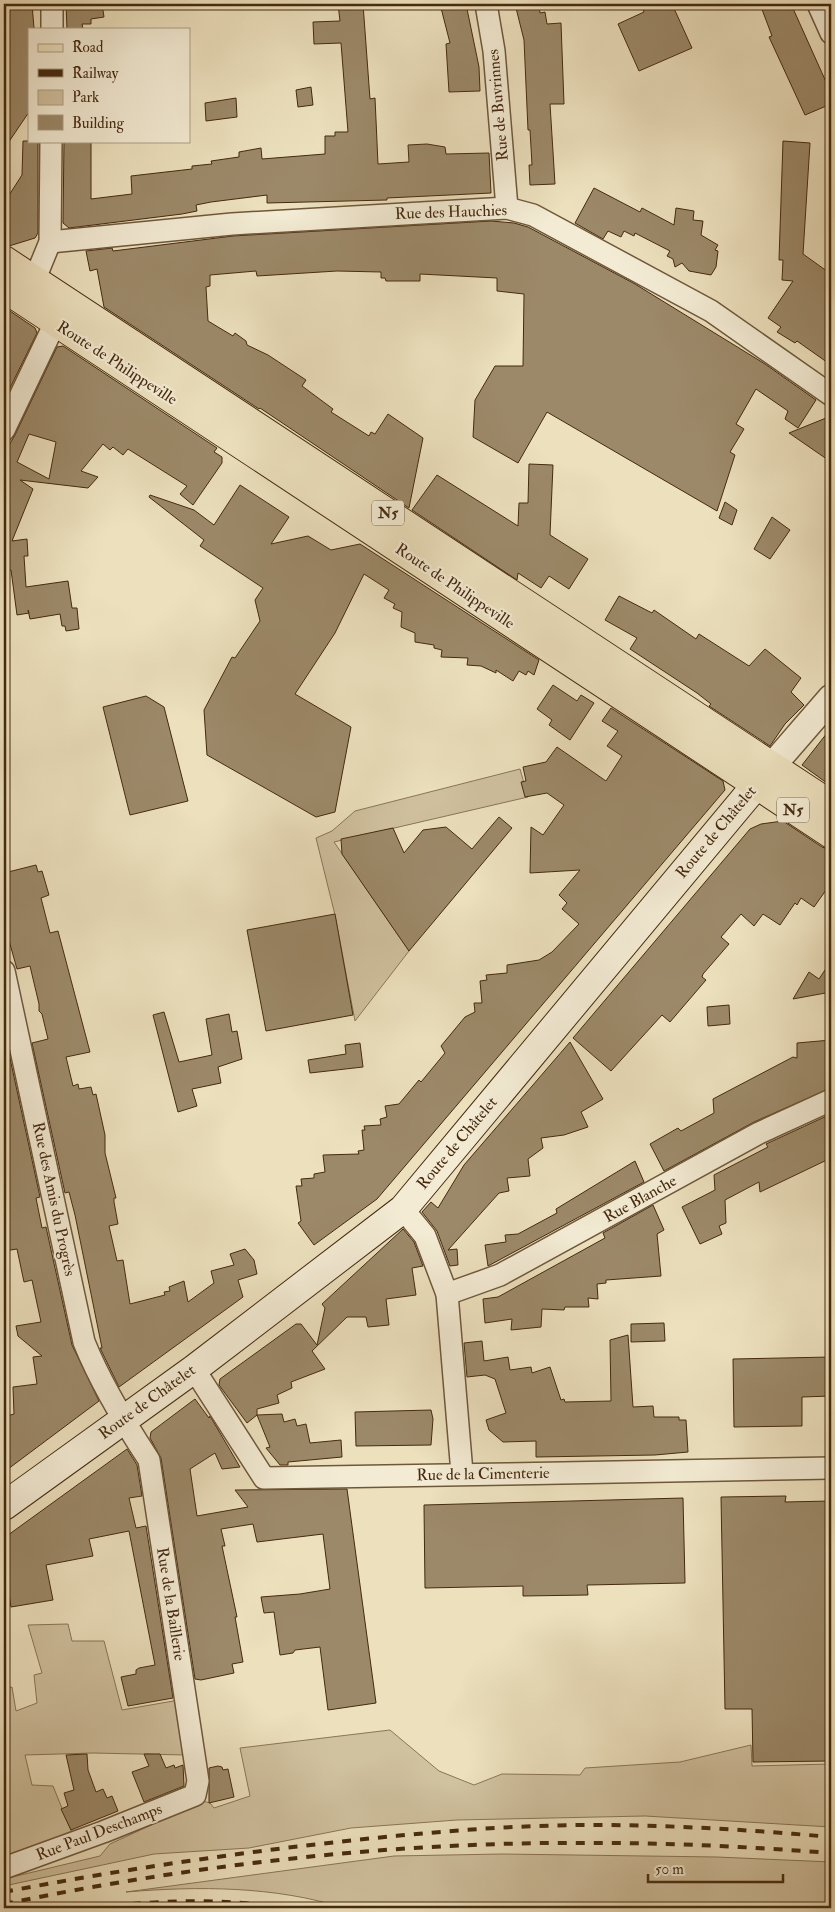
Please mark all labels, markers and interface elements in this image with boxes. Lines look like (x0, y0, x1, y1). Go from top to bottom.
legend (28, 28, 190, 142)
text: Road (72, 38, 104, 57)
street label: Rue de Buvrinnes (483, 48, 513, 162)
text: Railway (72, 64, 119, 83)
text: Park (72, 88, 99, 107)
text: Building (72, 114, 124, 133)
street label: Rue des Hauchies (395, 200, 507, 224)
street label: Route de Philippeville (52, 317, 181, 410)
road number: N5 (372, 500, 404, 526)
street label: Route de Philippeville (391, 539, 519, 634)
street label: Route de Châtelet (671, 782, 761, 882)
road number: N5 (777, 798, 809, 822)
street label: Route de Châtelet (412, 1093, 502, 1193)
street label: Rue des Amis du Progrès (28, 1120, 80, 1278)
street label: Rue Blanche (600, 1171, 680, 1227)
street label: Route de Châtelet (95, 1360, 199, 1444)
street label: Rue de la Cimenterie (416, 1463, 550, 1485)
street label: Rue de la Baillerie (152, 1546, 190, 1662)
street label: Rue Paul Deschamps (33, 1799, 165, 1866)
scale bar (648, 1852, 782, 1884)
text: 50 m (655, 1860, 684, 1879)

